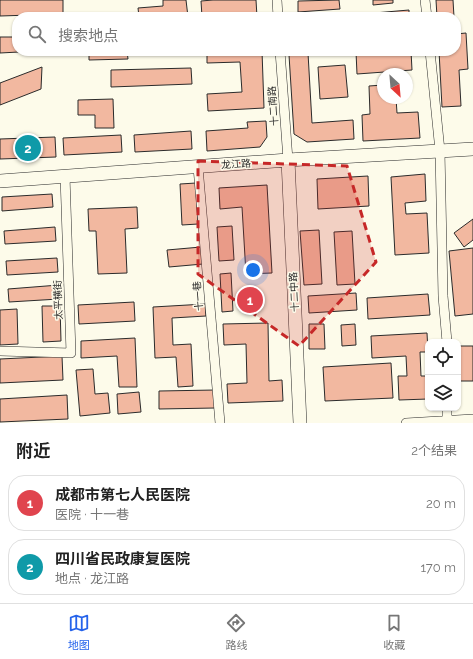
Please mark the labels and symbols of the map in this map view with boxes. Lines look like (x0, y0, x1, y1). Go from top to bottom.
north arrow (377, 68, 413, 104)
street label: 十二南路 (266, 86, 280, 126)
pin: 2 (15, 133, 41, 163)
street label: 龙江路 (221, 157, 251, 171)
your location (243, 260, 263, 280)
street label: 十二中路 (287, 272, 301, 312)
street label: 太平横街 (52, 280, 64, 320)
street label: 十一巷 (191, 281, 205, 311)
pin: 1 (237, 285, 263, 315)

